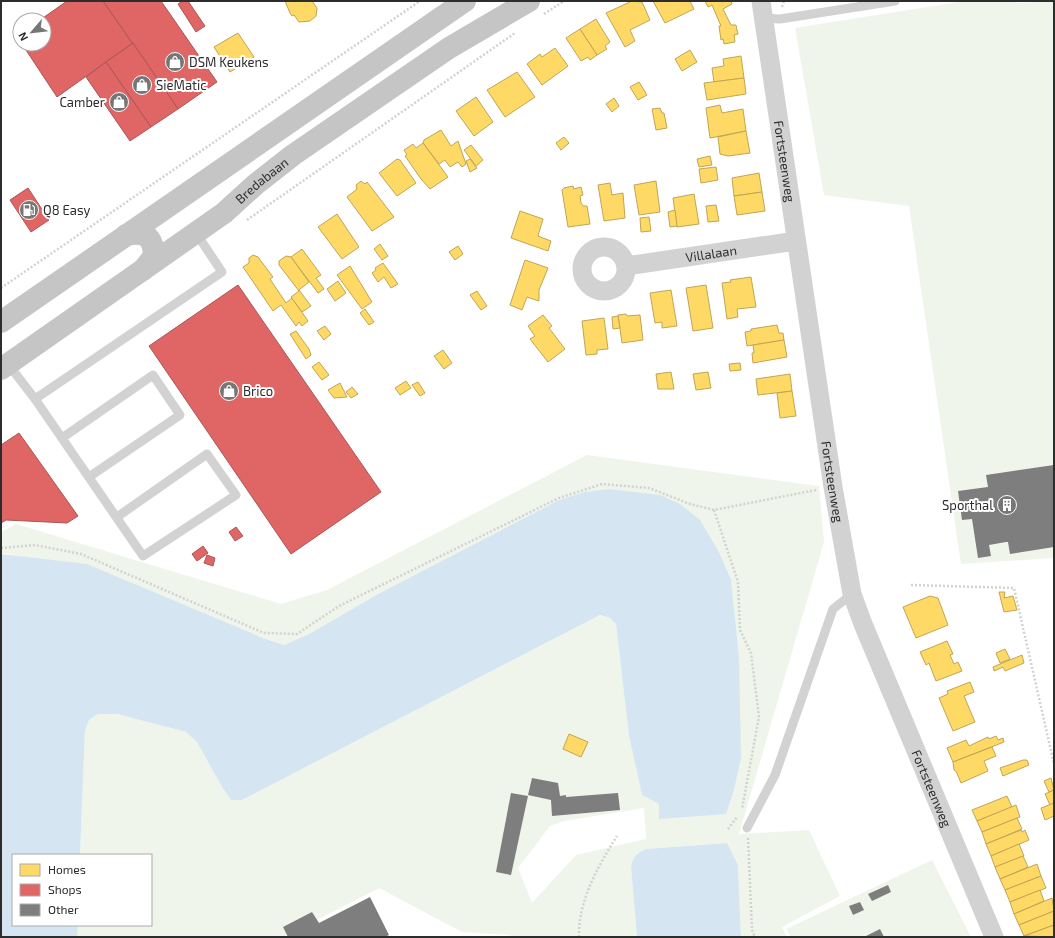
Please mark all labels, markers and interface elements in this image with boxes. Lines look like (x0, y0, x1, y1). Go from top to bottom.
north arrow (12, 12, 52, 52)
text: N (15, 30, 30, 43)
shop icon: DSM Keukens (164, 51, 186, 73)
place label: DSM Keukens (189, 54, 269, 70)
shop icon: SieMatic (131, 74, 153, 96)
place label: SieMatic (156, 77, 207, 93)
shop icon: Camber (108, 91, 130, 113)
place label: Camber (59, 94, 105, 110)
street label: Fortsteenweg (771, 119, 799, 203)
street label: Bredabaan (232, 154, 291, 207)
fuel station icon: Q8 Easy (18, 199, 40, 221)
place label: Q8 Easy (43, 202, 90, 218)
street label: Villalaan (684, 242, 738, 265)
shop icon: Brico (218, 380, 240, 402)
place label: Brico (243, 383, 273, 399)
street label: Fortsteenweg (818, 440, 847, 524)
building icon: Sporthal (996, 494, 1018, 516)
place label: Sporthal (942, 497, 993, 513)
street label: Fortsteenweg (908, 747, 955, 829)
legend (12, 854, 152, 926)
text: Homes (48, 862, 86, 876)
text: Shops (48, 882, 82, 896)
text: Other (48, 902, 79, 916)

